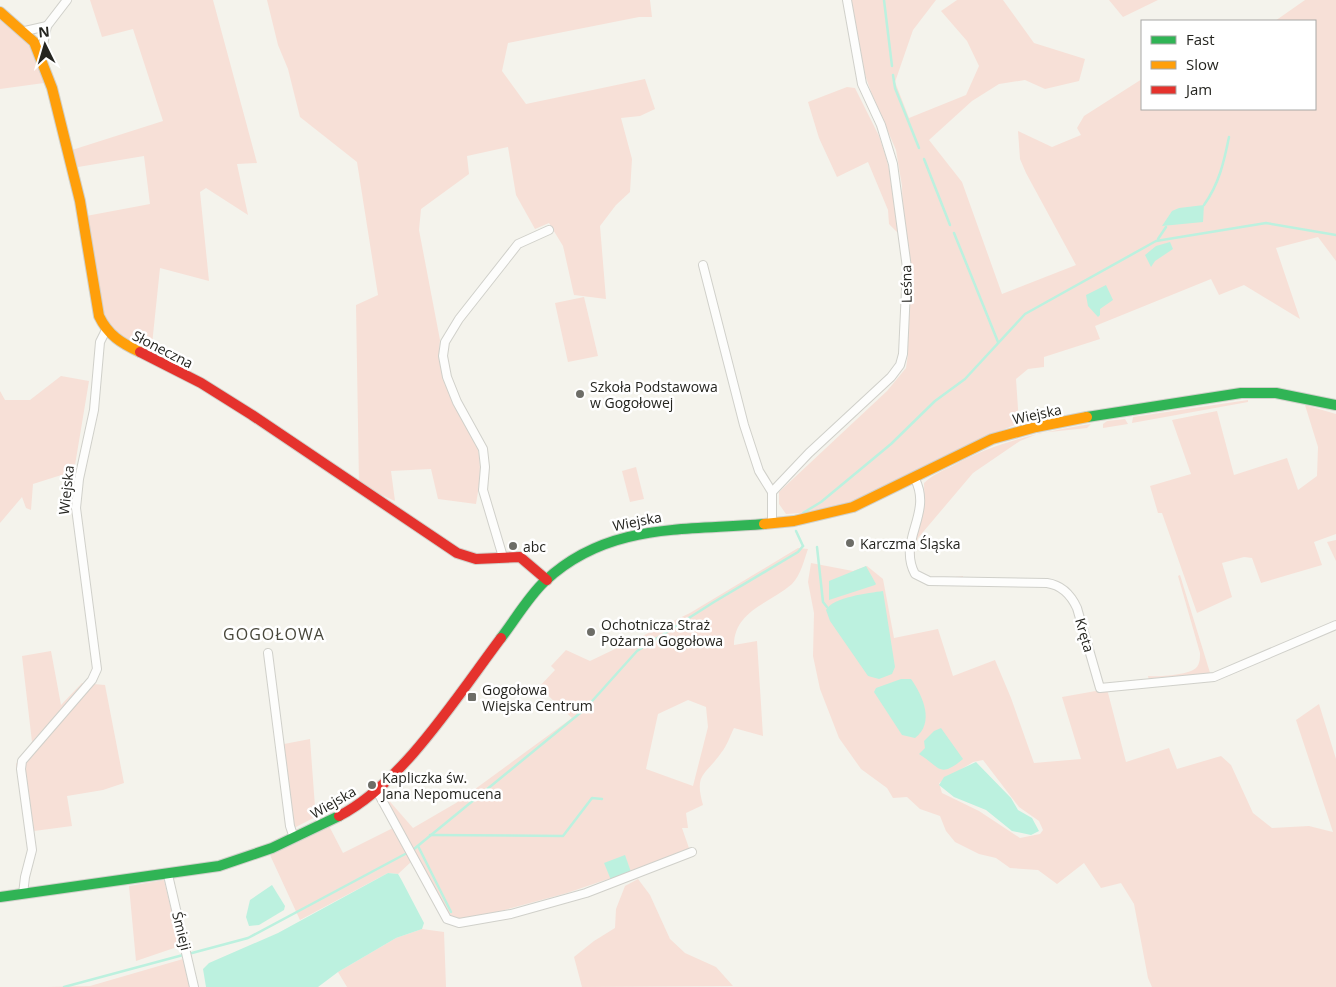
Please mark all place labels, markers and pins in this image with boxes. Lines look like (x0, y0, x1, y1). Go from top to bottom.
place label: Szkoła Podstawowa w Gogołowej (590, 377, 718, 412)
marker: Szkoła Podstawowa w Gogołowej (574, 388, 586, 400)
place label: Karczma Śląska (860, 534, 961, 553)
place label: abc (523, 537, 546, 556)
marker: Karczma Śląska (844, 537, 856, 549)
marker: abc (507, 540, 519, 552)
place label: Ochotnicza Straż Pożarna Gogołowa (601, 615, 723, 650)
marker: Ochotnicza Straż Pożarna Gogołowa (585, 626, 597, 638)
place label: Gogołowa Wiejska Centrum (482, 680, 593, 715)
marker: Gogołowa Wiejska Centrum (466, 691, 478, 703)
place label: Kapliczka św. Jana Nepomucena (380, 768, 501, 803)
marker: Kapliczka św. Jana Nepomucena (366, 779, 378, 791)

